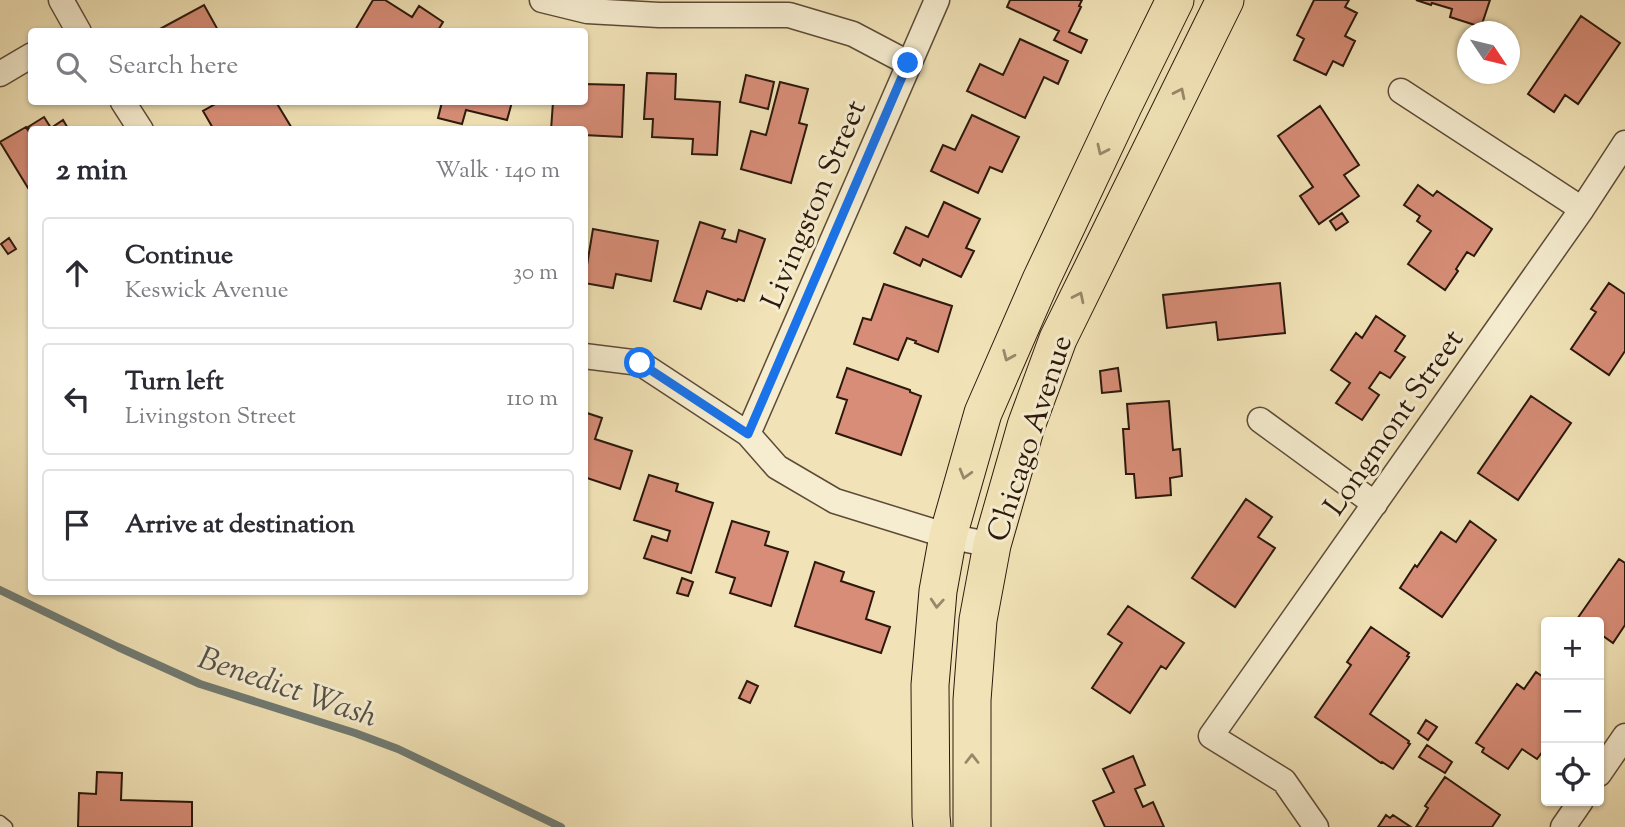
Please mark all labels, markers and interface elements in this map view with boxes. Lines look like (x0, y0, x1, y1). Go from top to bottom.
north arrow (1457, 21, 1520, 84)
search box (28, 28, 588, 105)
route end (892, 47, 923, 78)
icon: search (52, 48, 90, 86)
text: Search here (108, 48, 238, 85)
one-way arrow (1172, 88, 1186, 100)
street label: Livingston Street (752, 94, 879, 316)
one-way arrow (1096, 142, 1110, 155)
text: 2 min (56, 150, 128, 193)
text: Walk · 140 m (435, 155, 560, 188)
text: Continue (125, 238, 233, 275)
icon: ahead (58, 254, 96, 292)
text: 30 m (513, 257, 558, 290)
text: Keswick Avenue (125, 275, 289, 308)
one-way arrow (1071, 292, 1085, 304)
street label: Longmont Street (1315, 321, 1475, 525)
street label: Chicago Avenue (978, 330, 1085, 548)
route start (624, 347, 655, 378)
one-way arrow (1002, 350, 1016, 362)
text: Turn left (125, 364, 224, 401)
icon: left (58, 380, 96, 418)
text: 110 m (507, 383, 558, 416)
text: Livingston Street (125, 401, 296, 434)
one-way arrow (959, 468, 974, 480)
icon: arrive (58, 506, 96, 544)
text: Arrive at destination (125, 507, 355, 544)
one-way arrow (930, 598, 945, 609)
map controls (1541, 617, 1604, 806)
button: + (1541, 617, 1604, 680)
water label: Benedict Wash (191, 637, 383, 741)
button: − (1541, 680, 1604, 743)
button: locate (1541, 743, 1604, 806)
one-way arrow (964, 753, 980, 764)

